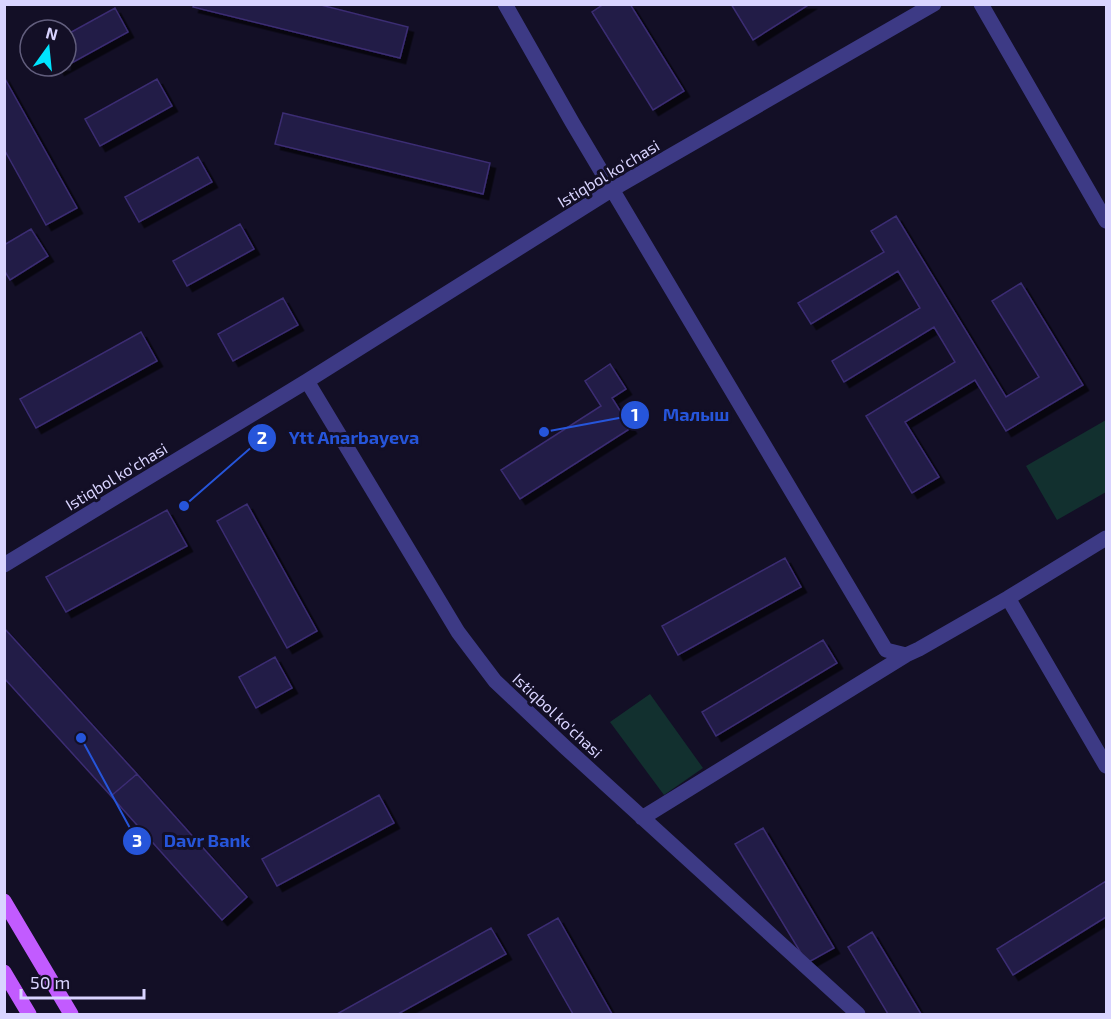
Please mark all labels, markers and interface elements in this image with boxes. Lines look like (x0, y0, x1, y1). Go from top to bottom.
north arrow (18, 18, 78, 78)
text: N (44, 22, 60, 44)
street label: Istiqbol ko'chasi (554, 135, 662, 211)
callout: Малыш (620, 397, 741, 433)
text: 1 (631, 403, 639, 425)
text: Малыш (663, 403, 729, 425)
callout: Ytt Anarbayeva (247, 420, 432, 456)
text: 2 (257, 426, 267, 448)
text: Ytt Anarbayeva (289, 426, 419, 448)
street label: Istiqbol ko'chasi (62, 438, 170, 514)
street label: Istiqbol ko'chasi (509, 669, 607, 761)
callout: Davr Bank (122, 823, 263, 859)
text: 3 (132, 829, 142, 851)
text: Davr Bank (164, 829, 250, 851)
scale bar (21, 962, 144, 1000)
text: 50 m (30, 971, 70, 993)

